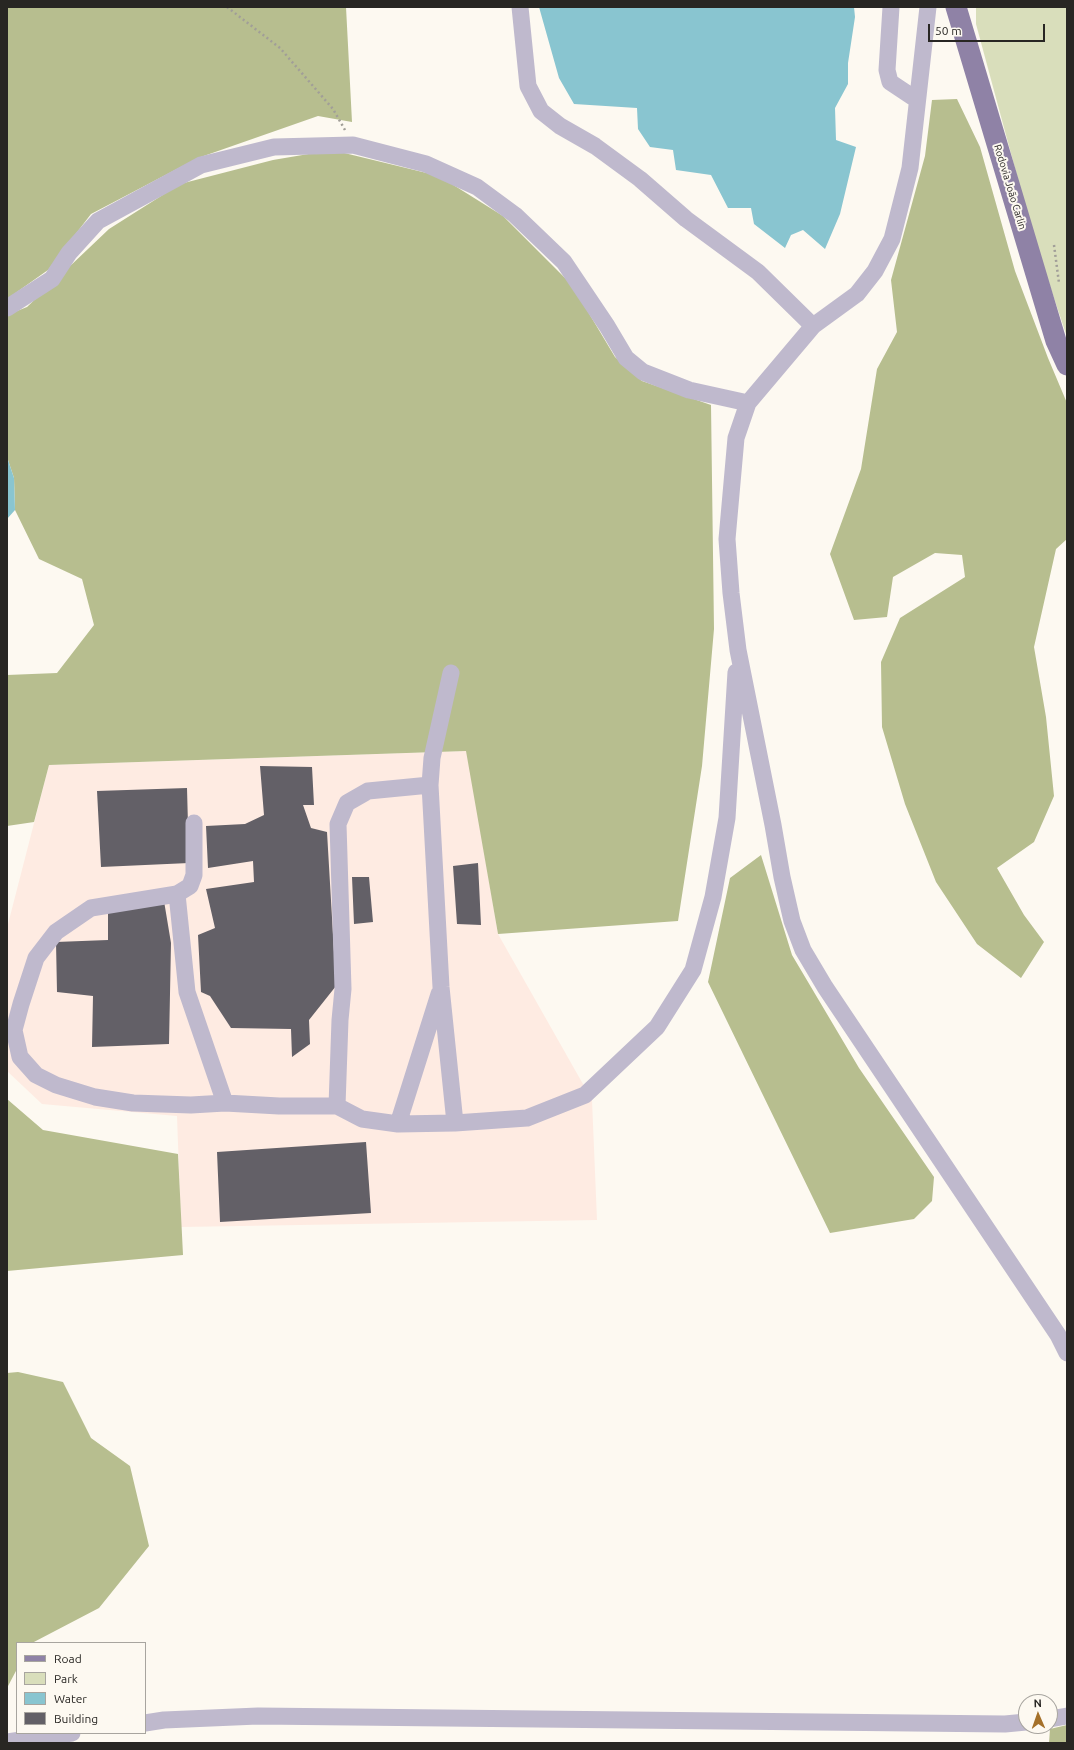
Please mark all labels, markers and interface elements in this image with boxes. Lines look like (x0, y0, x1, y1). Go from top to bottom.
scale bar (930, 16, 1047, 42)
text: 50 m (935, 24, 962, 37)
street label: Rodovia João Carlin (991, 143, 1029, 231)
legend (16, 1642, 146, 1734)
text: Road (54, 1652, 82, 1665)
text: Park (54, 1672, 78, 1685)
text: Water (54, 1692, 87, 1705)
north arrow (1018, 1694, 1058, 1734)
text: N (1033, 1697, 1042, 1709)
text: Building (54, 1712, 98, 1725)

